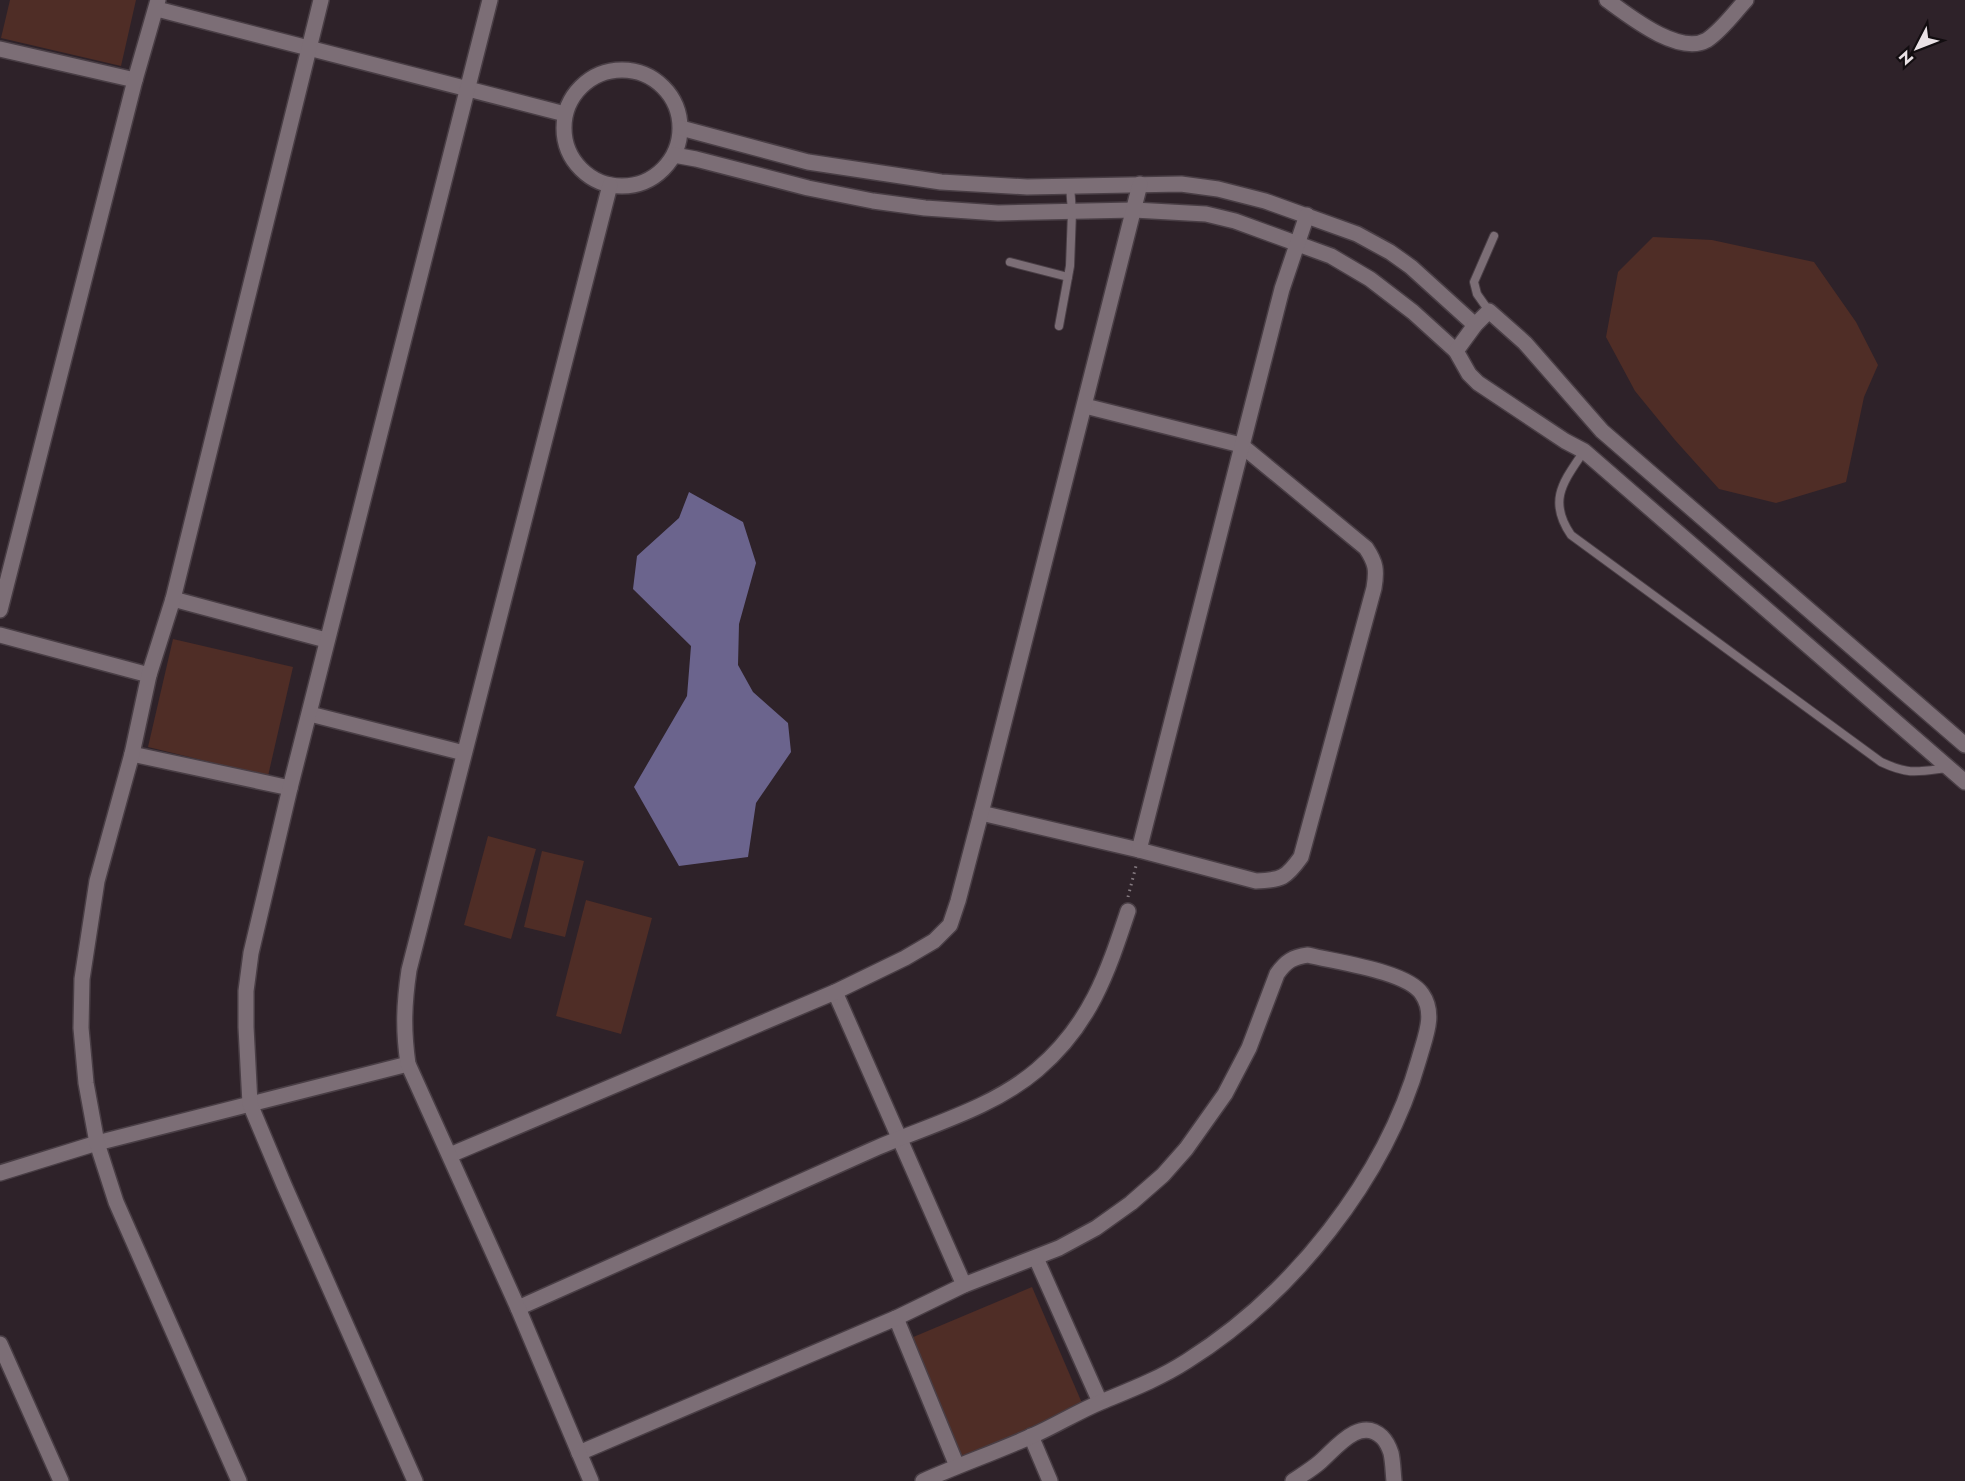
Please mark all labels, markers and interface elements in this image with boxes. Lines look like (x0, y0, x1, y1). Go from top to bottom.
north arrow (1887, 18, 1947, 78)
text: N (1893, 45, 1919, 70)

